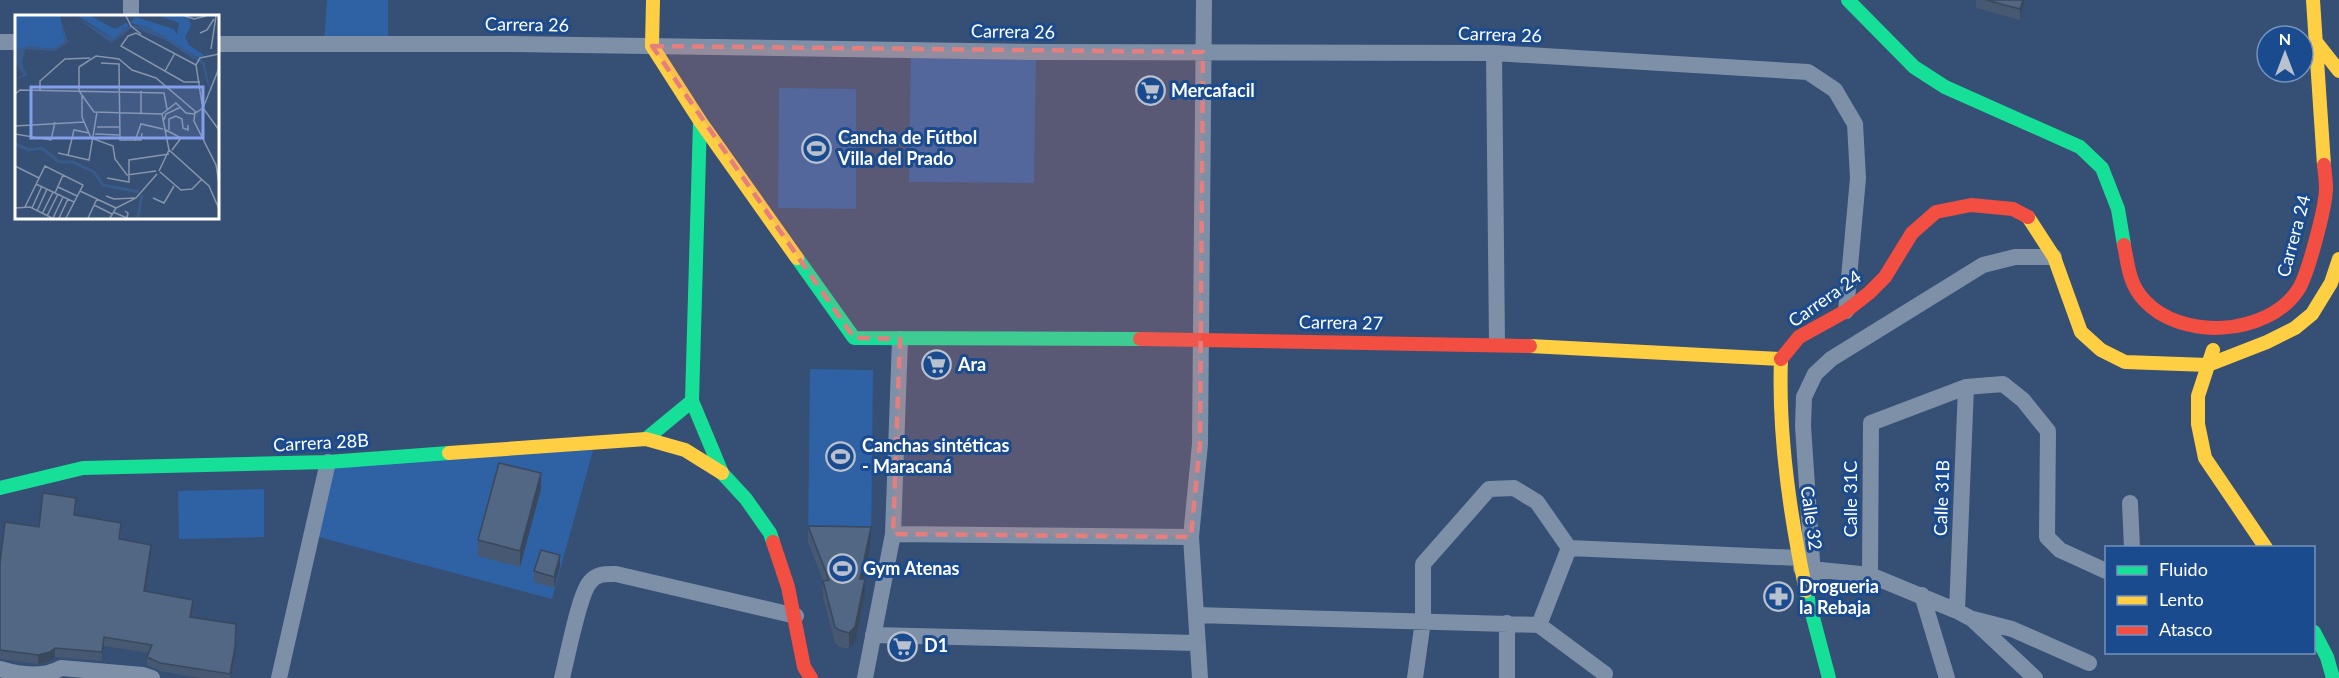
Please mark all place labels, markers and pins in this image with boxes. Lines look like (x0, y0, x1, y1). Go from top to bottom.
supermarket icon: Mercafacil (1134, 75, 1166, 107)
place label: Mercafacil (1171, 79, 1255, 101)
place label: Cancha de Fútbol Villa del Prado (837, 126, 977, 169)
sports icon: Cancha de Fútbol Villa del Prado (801, 132, 833, 164)
supermarket icon: Ara (921, 349, 953, 381)
place label: Ara (957, 353, 986, 375)
place label: Canchas sintéticas - Maracaná (862, 434, 1009, 477)
sports icon: Canchas sintéticas - Maracaná (825, 440, 857, 472)
sports icon: Gym Atenas (826, 553, 858, 585)
place label: Gym Atenas (863, 557, 960, 579)
place label: Drogueria la Rebaja (1799, 575, 1879, 618)
pharmacy icon: Drogueria la Rebaja (1762, 581, 1794, 613)
supermarket icon: D1 (887, 630, 919, 662)
place label: D1 (924, 634, 948, 656)

